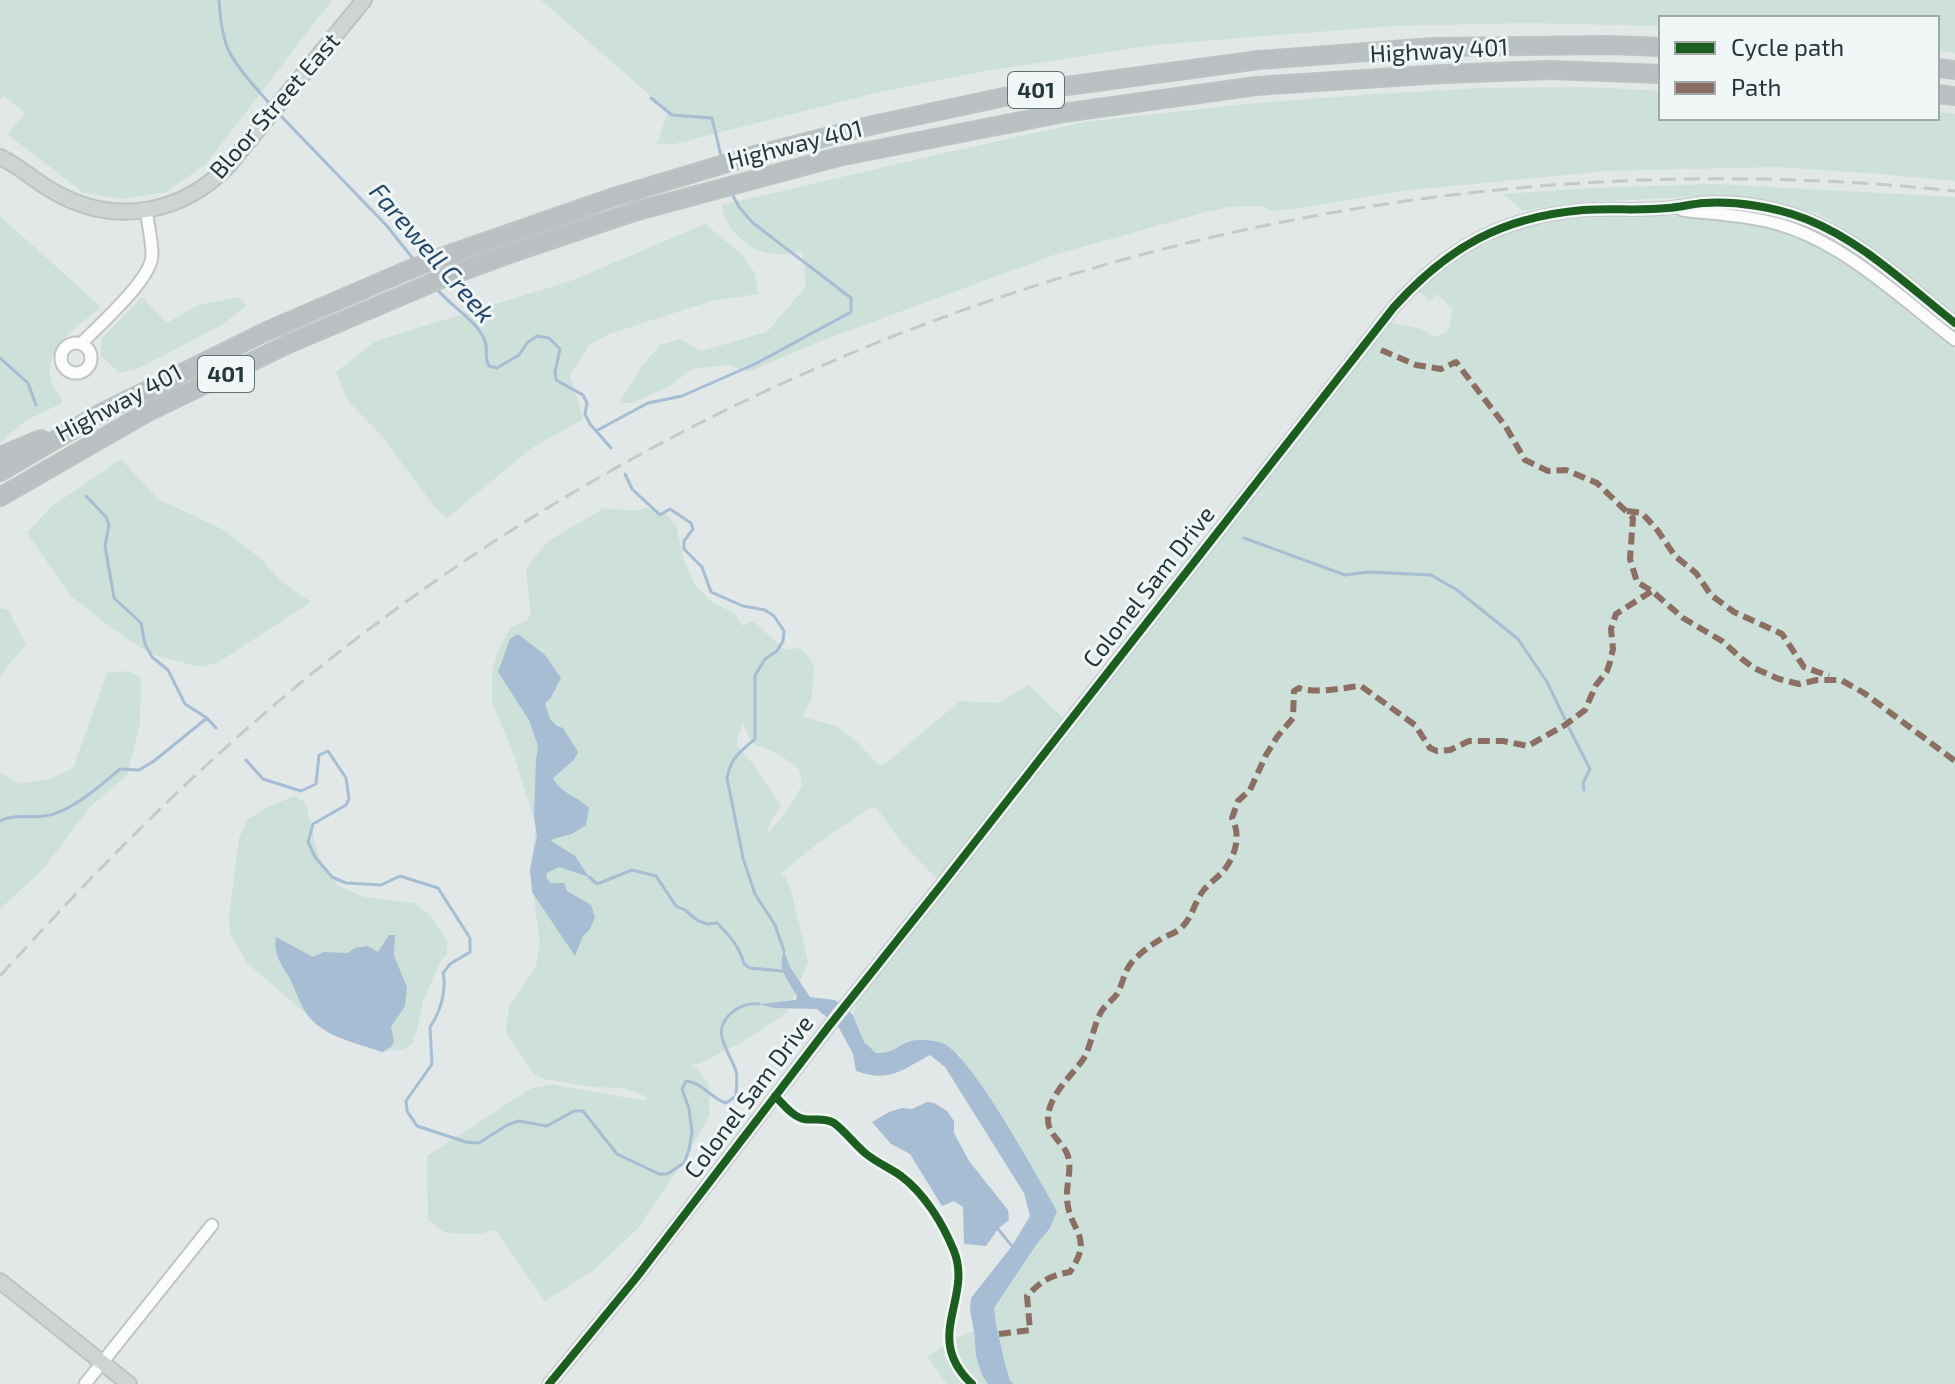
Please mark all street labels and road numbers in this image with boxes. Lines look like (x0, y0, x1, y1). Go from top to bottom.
street label: Bloor Street East (203, 26, 345, 184)
street label: Highway 401 (1369, 31, 1509, 68)
road number: 401 (1008, 72, 1064, 108)
street label: Highway 401 (724, 113, 865, 174)
street label: Highway 401 (50, 356, 186, 447)
road number: 401 (198, 356, 254, 392)
street label: Colonel Sam Drive (1076, 500, 1220, 673)
street label: Colonel Sam Drive (677, 1009, 819, 1183)

